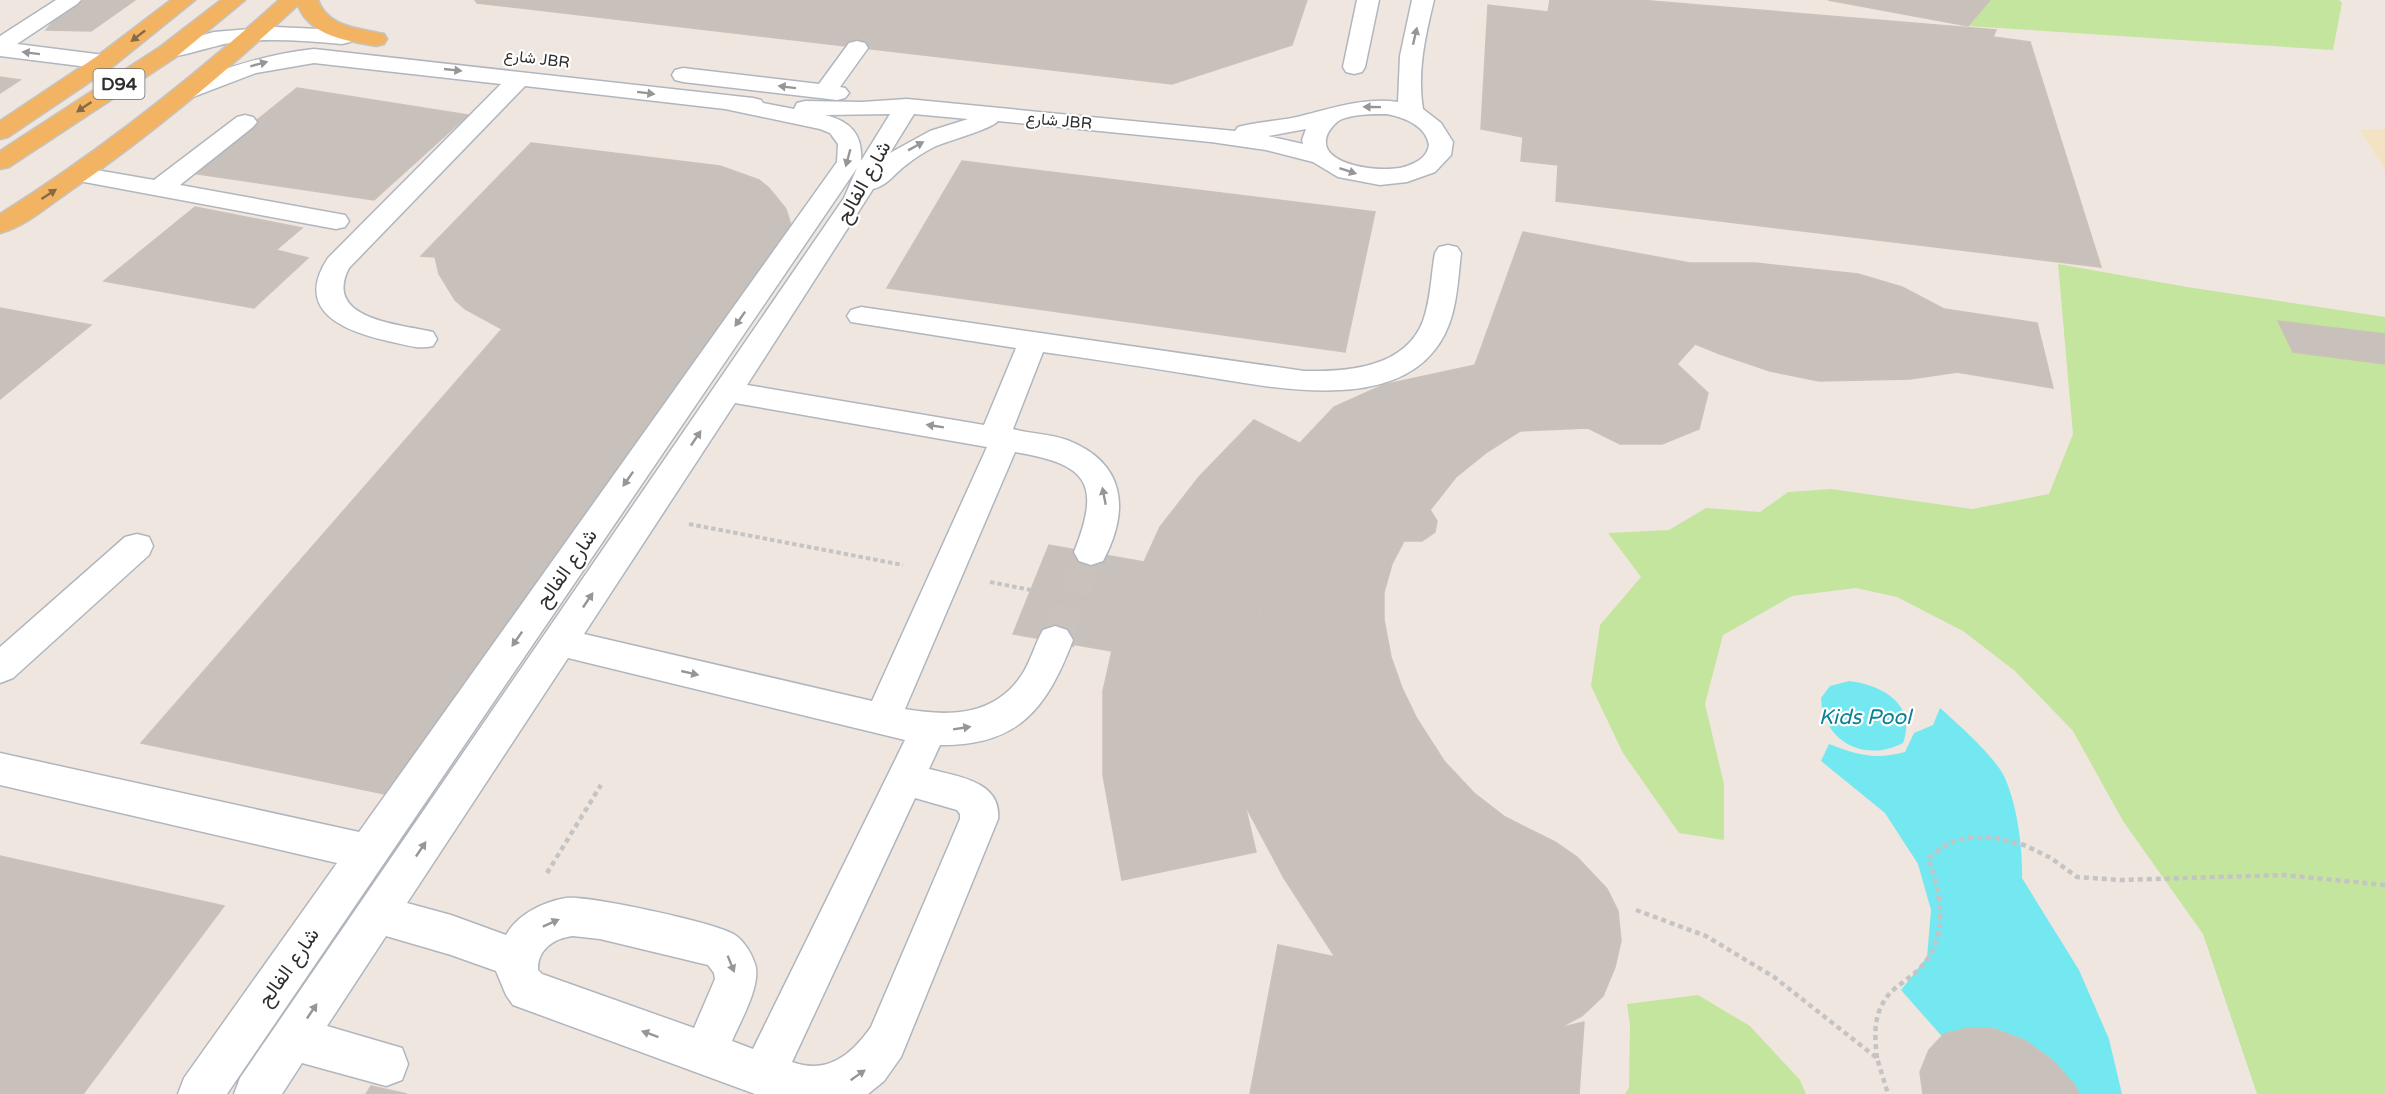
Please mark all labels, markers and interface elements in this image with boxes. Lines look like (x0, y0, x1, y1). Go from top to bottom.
one-way arrow (1410, 27, 1420, 45)
one-way arrow (130, 29, 146, 42)
street label: شارع JBR (503, 45, 571, 74)
one-way arrow (22, 48, 41, 57)
one-way arrow (250, 59, 268, 69)
one-way arrow (443, 65, 462, 75)
road number: D94 (94, 69, 144, 99)
one-way arrow (777, 82, 796, 92)
one-way arrow (637, 89, 656, 98)
one-way arrow (76, 101, 92, 112)
one-way arrow (1362, 102, 1381, 112)
street label: شارع JBR (1025, 108, 1093, 135)
street label: شارع الفالح (831, 137, 897, 228)
one-way arrow (908, 141, 925, 151)
one-way arrow (843, 149, 852, 167)
one-way arrow (1339, 167, 1357, 177)
one-way arrow (41, 188, 57, 199)
one-way arrow (735, 311, 746, 327)
one-way arrow (926, 422, 945, 431)
one-way arrow (691, 429, 702, 446)
one-way arrow (623, 471, 634, 487)
one-way arrow (1099, 487, 1108, 506)
street label: شارع الفالح (531, 525, 603, 613)
one-way arrow (582, 592, 594, 608)
one-way arrow (512, 631, 523, 647)
one-way arrow (681, 668, 699, 678)
water label: Kids Pool (1819, 705, 1914, 730)
one-way arrow (953, 723, 972, 732)
one-way arrow (415, 841, 426, 857)
one-way arrow (542, 918, 559, 927)
street label: شارع الفالح (253, 924, 325, 1012)
one-way arrow (727, 956, 737, 974)
one-way arrow (306, 1003, 318, 1019)
one-way arrow (641, 1028, 659, 1038)
one-way arrow (849, 1069, 866, 1080)

